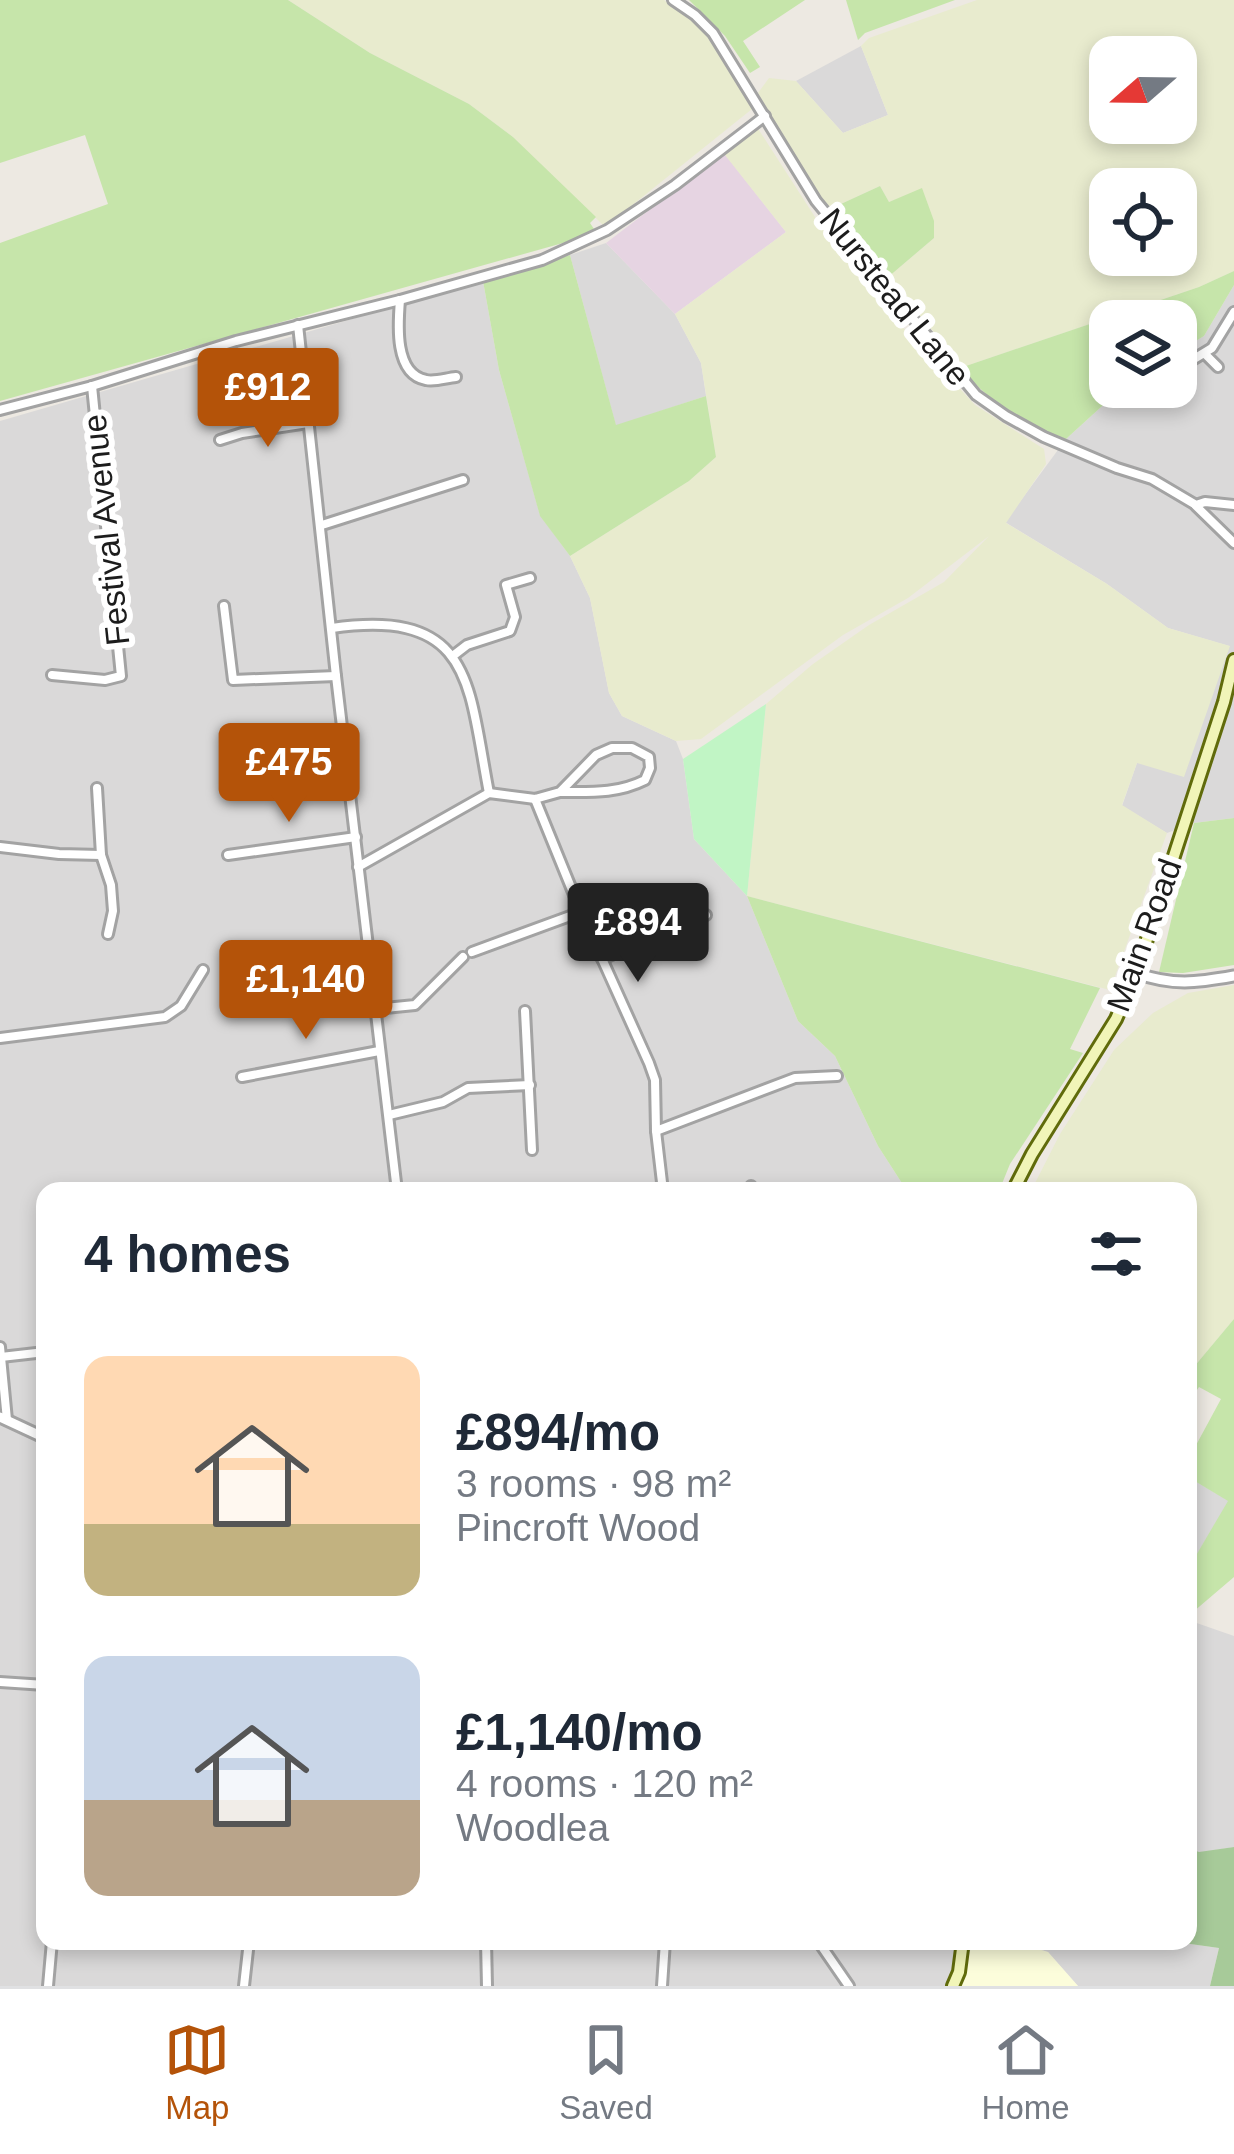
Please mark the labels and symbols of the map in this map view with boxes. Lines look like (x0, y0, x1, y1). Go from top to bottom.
north arrow (1089, 36, 1197, 144)
street label: Nurstead Lane (813, 201, 977, 393)
pin: £912 (197, 348, 339, 450)
street label: Festival Avenue (75, 413, 137, 647)
pin: £475 (218, 723, 360, 825)
street label: Main Road (1099, 854, 1189, 1016)
pin: £894 (567, 883, 709, 985)
pin: £1,140 (208, 940, 404, 1042)

